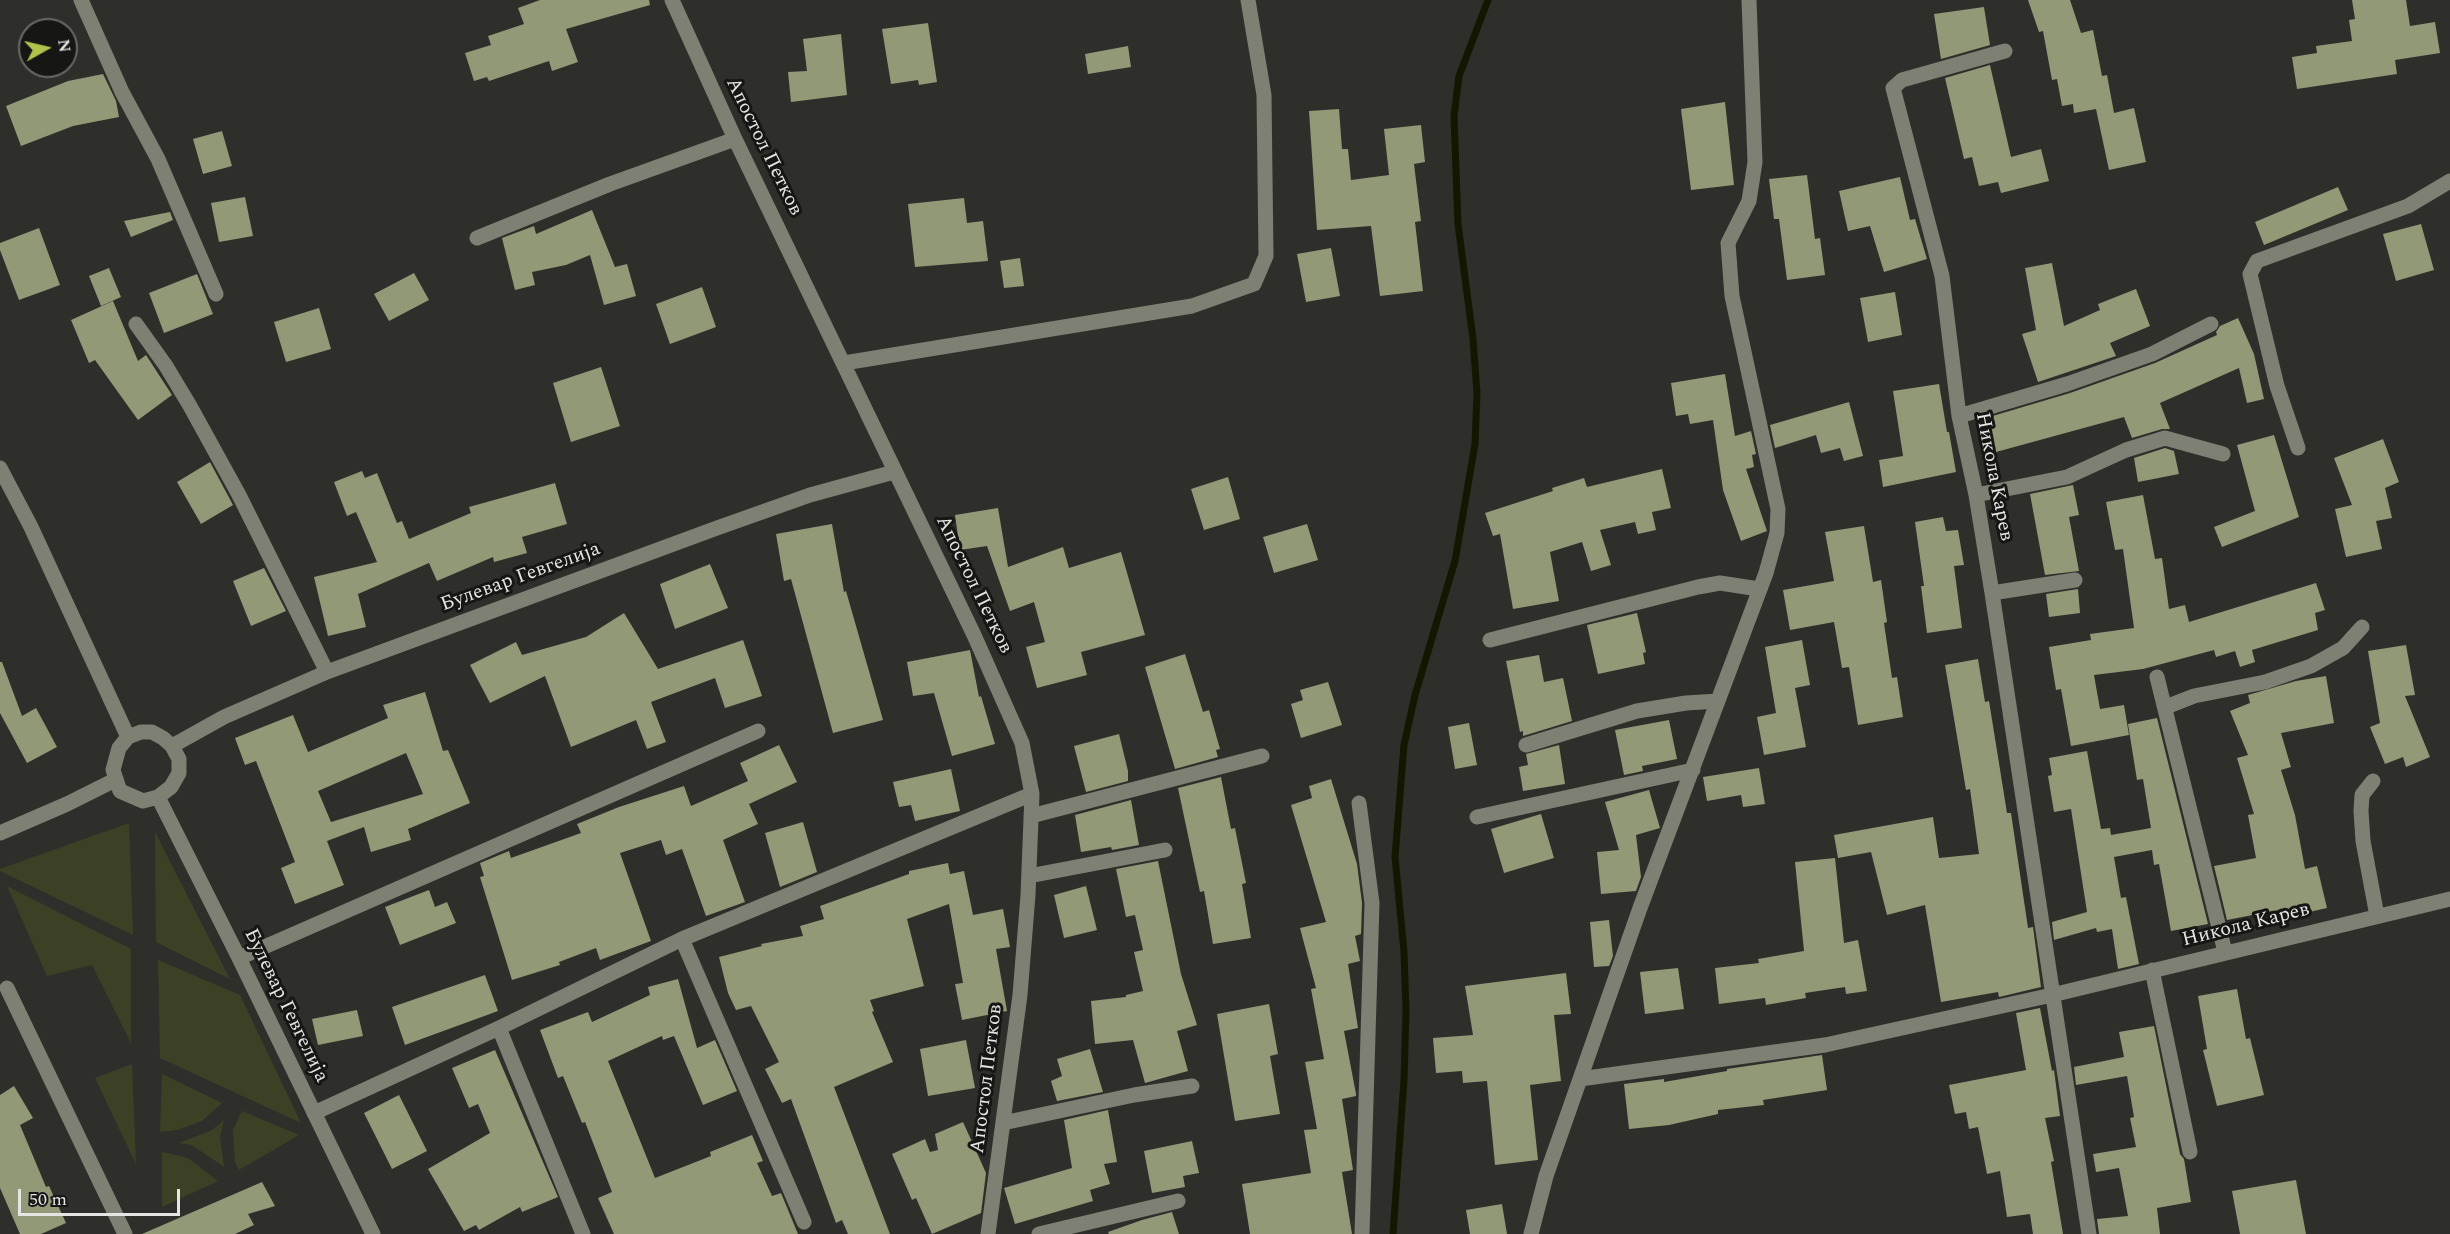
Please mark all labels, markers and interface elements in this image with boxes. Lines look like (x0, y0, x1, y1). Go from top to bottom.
north arrow (18, 18, 78, 78)
text: N (51, 38, 77, 54)
street label: Апостол Петков (719, 74, 807, 220)
street label: Никола Карев (1969, 411, 2017, 543)
street label: Апостол Петков (929, 512, 1017, 658)
street label: Булевар Гевгелија (438, 538, 604, 618)
street label: Никола Карев (2180, 899, 2312, 953)
street label: Булевар Гевгелија (237, 925, 333, 1087)
street label: Апостол Петков (967, 1003, 1009, 1155)
scale bar (21, 1177, 183, 1215)
text: 50 m (29, 1186, 67, 1213)

